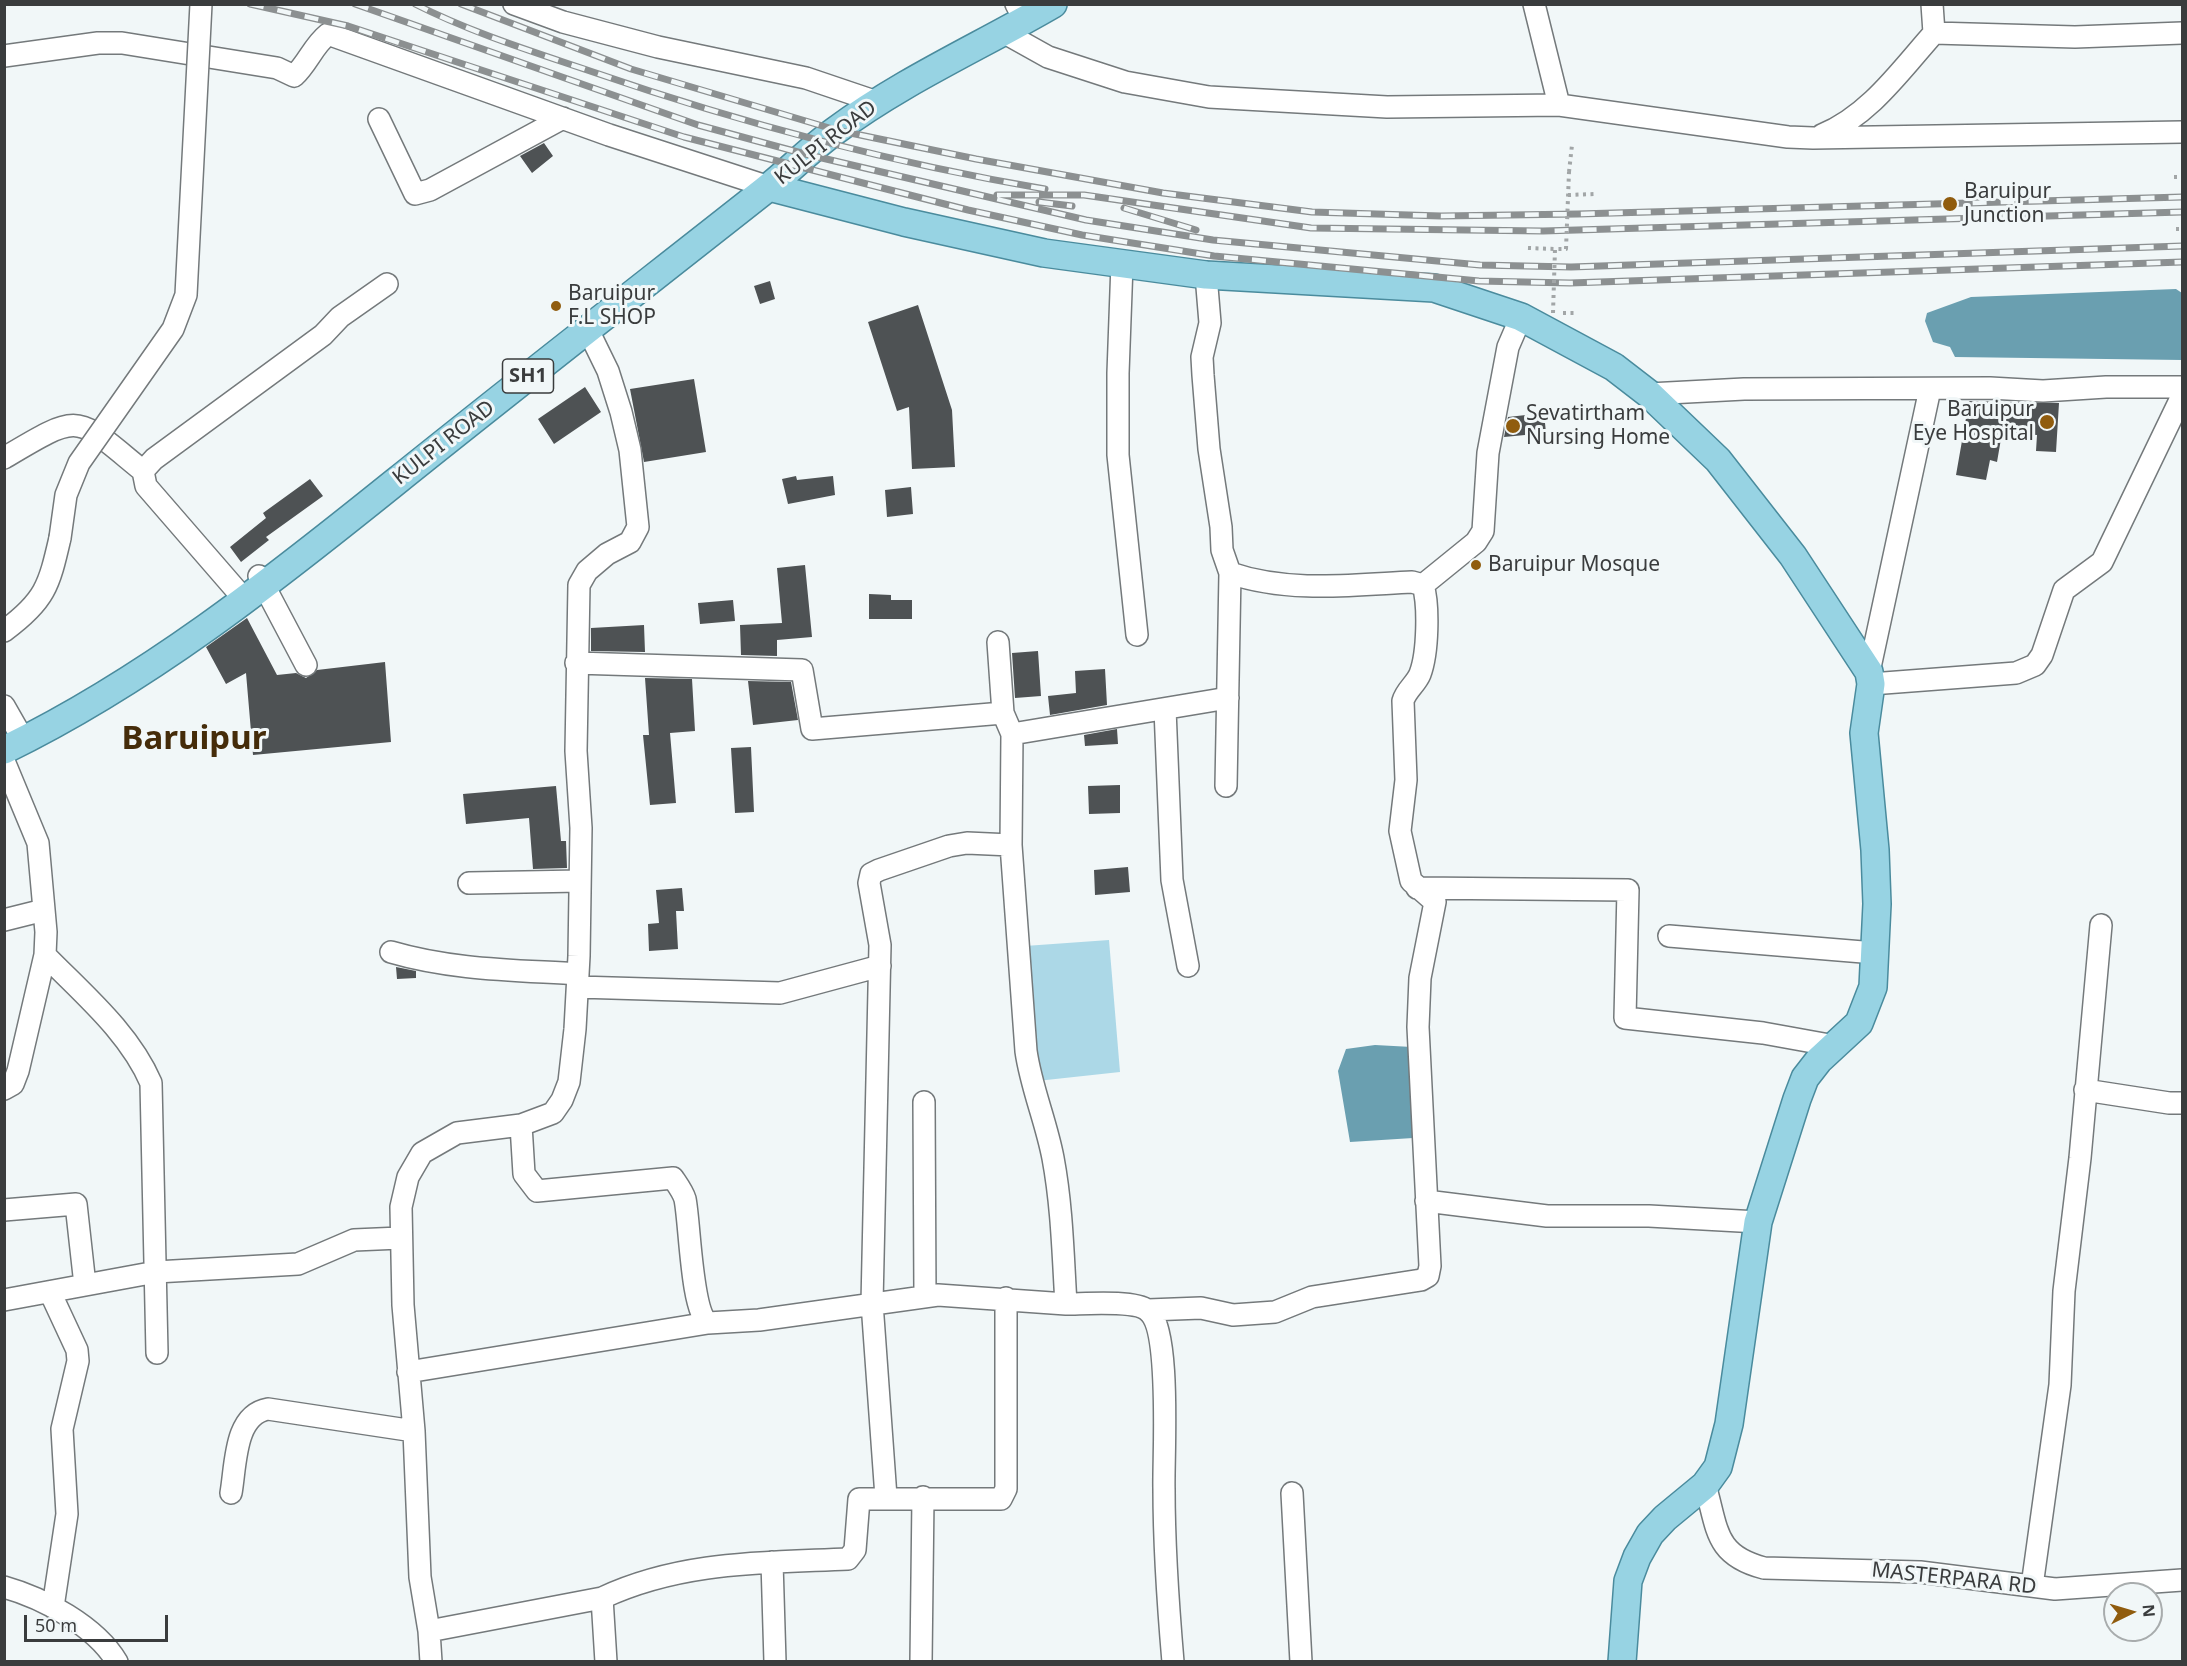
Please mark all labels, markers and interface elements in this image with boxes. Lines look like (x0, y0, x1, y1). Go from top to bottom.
street label: KULPI ROAD (770, 95, 882, 191)
place label: Baruipur Junction (1964, 179, 2051, 229)
marker: Baruipur Junction (1941, 195, 1959, 213)
place label: Baruipur F.L SHOP (568, 281, 656, 331)
marker: Baruipur F.L SHOP (549, 299, 563, 313)
road number: SH1 (502, 359, 554, 393)
street label: KULPI ROAD (388, 395, 500, 491)
place label: Baruipur Eye Hospital (1913, 397, 2034, 447)
place label: Sevatirtham Nursing Home (1526, 401, 1670, 451)
marker: Baruipur Eye Hospital (2038, 413, 2056, 431)
marker: Sevatirtham Nursing Home (1504, 417, 1522, 435)
place label: Baruipur Mosque (1488, 552, 1660, 578)
marker: Baruipur Mosque (1469, 558, 1483, 572)
district label: Baruipur (122, 720, 266, 760)
street label: MASTERPARA RD (1870, 1558, 2038, 1600)
north arrow (2103, 1582, 2163, 1642)
scale bar (27, 1603, 171, 1641)
text: N (2137, 1603, 2160, 1618)
text: 50 m (35, 1613, 77, 1637)

